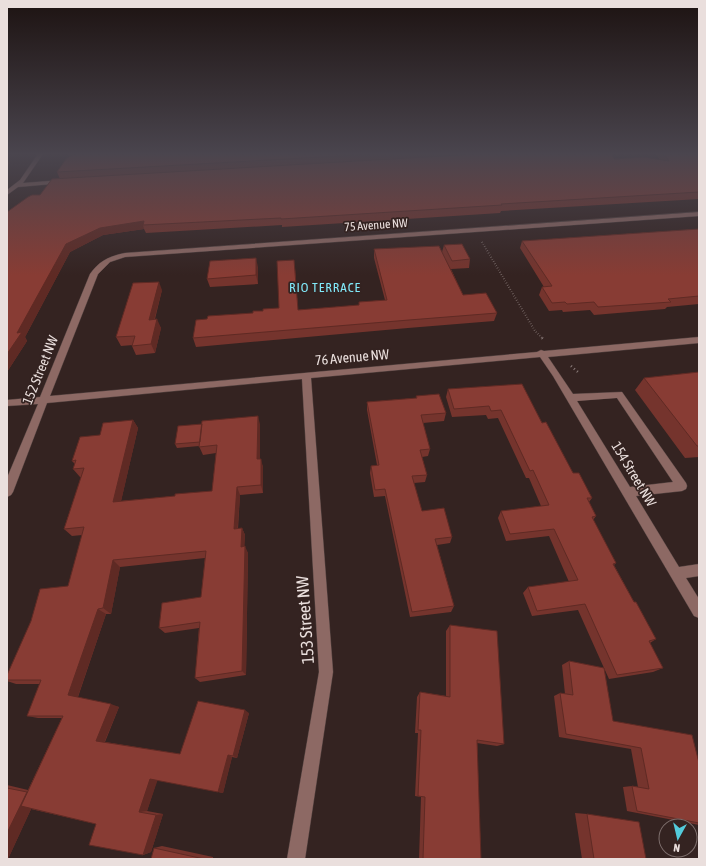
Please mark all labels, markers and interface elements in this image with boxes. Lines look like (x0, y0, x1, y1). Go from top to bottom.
street label: 75 Avenue NW (344, 216, 408, 234)
district label: RIO TERRACE (289, 280, 361, 295)
street label: 152 Street NW (19, 333, 61, 407)
street label: 76 Avenue NW (314, 346, 390, 368)
street label: 154 Street NW (608, 439, 660, 510)
street label: 153 Street NW (292, 575, 318, 665)
north arrow (658, 818, 698, 858)
text: N (673, 842, 681, 854)

